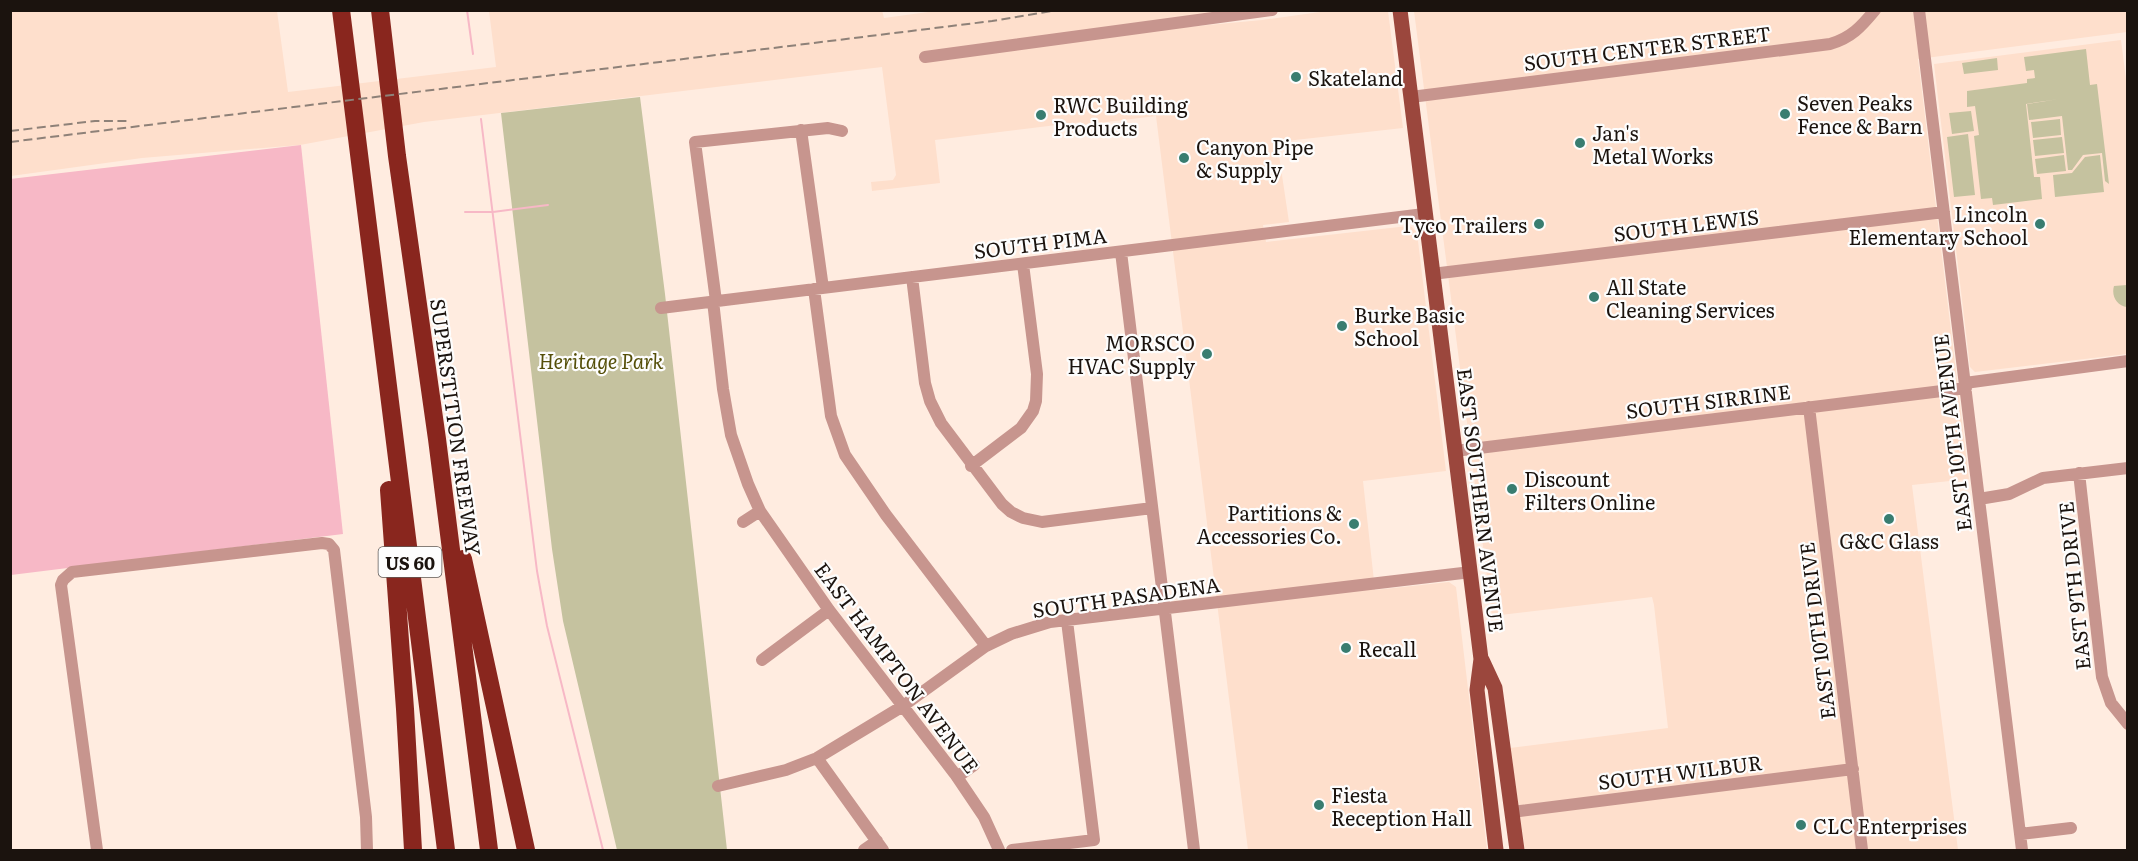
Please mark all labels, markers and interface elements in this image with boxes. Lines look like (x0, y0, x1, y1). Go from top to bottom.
street label: SOUTH CENTER STREET (1522, 17, 1772, 77)
place label: Skateland (1308, 62, 1403, 92)
marker: Skateland (1289, 70, 1303, 84)
place label: Seven Peaks Fence & Barn (1797, 87, 1923, 140)
place label: RWC Building Products (1053, 89, 1189, 142)
marker: Seven Peaks Fence & Barn (1778, 107, 1792, 121)
marker: RWC Building Products (1034, 108, 1048, 122)
place label: Jan's Metal Works (1592, 117, 1713, 170)
place label: Canyon Pipe & Supply (1196, 131, 1314, 184)
marker: Jan's Metal Works (1573, 136, 1587, 150)
marker: Canyon Pipe & Supply (1177, 151, 1191, 165)
place label: Lincoln Elementary School (1848, 198, 2028, 251)
street label: SOUTH LEWIS (1612, 200, 1760, 248)
place label: Tyco Trailers (1399, 209, 1527, 239)
marker: Tyco Trailers (1532, 217, 1546, 231)
marker: Lincoln Elementary School (2033, 217, 2047, 231)
street label: SOUTH PIMA (972, 219, 1109, 265)
place label: All State Cleaning Services (1606, 271, 1775, 324)
marker: All State Cleaning Services (1587, 290, 1601, 304)
street label: SUPERSTITION FREEWAY (424, 297, 490, 557)
place label: Burke Basic School (1354, 299, 1465, 352)
marker: Burke Basic School (1335, 319, 1349, 333)
place label: MORSCO HVAC Supply (1067, 327, 1195, 380)
street label: EAST 10TH AVENUE (1924, 333, 1978, 533)
park label: Heritage Park (538, 345, 664, 375)
marker: MORSCO HVAC Supply (1200, 347, 1214, 361)
street label: EAST SOUTHERN AVENUE (1451, 366, 1513, 634)
street label: SOUTH SIRRINE (1624, 375, 1792, 425)
place label: Discount Filters Online (1524, 463, 1655, 516)
marker: Discount Filters Online (1505, 482, 1519, 496)
place label: Partitions & Accessories Co. (1197, 497, 1342, 550)
street label: EAST 9TH DRIVE (2049, 500, 2097, 672)
marker: G&C Glass (1882, 512, 1896, 526)
marker: Partitions & Accessories Co. (1347, 517, 1361, 531)
place label: G&C Glass (1839, 525, 1939, 555)
street label: EAST 10TH DRIVE (1790, 541, 1842, 721)
road number: US 60 (378, 547, 442, 577)
street label: EAST HAMPTON AVENUE (809, 555, 987, 779)
street label: SOUTH PASADENA (1030, 568, 1222, 624)
place label: Recall (1358, 633, 1417, 663)
marker: Recall (1339, 641, 1353, 655)
street label: SOUTH WILBUR (1596, 746, 1764, 796)
place label: Fiesta Reception Hall (1331, 779, 1472, 832)
marker: Fiesta Reception Hall (1312, 798, 1326, 812)
place label: CLC Enterprises (1813, 810, 1967, 840)
marker: CLC Enterprises (1794, 818, 1808, 832)

